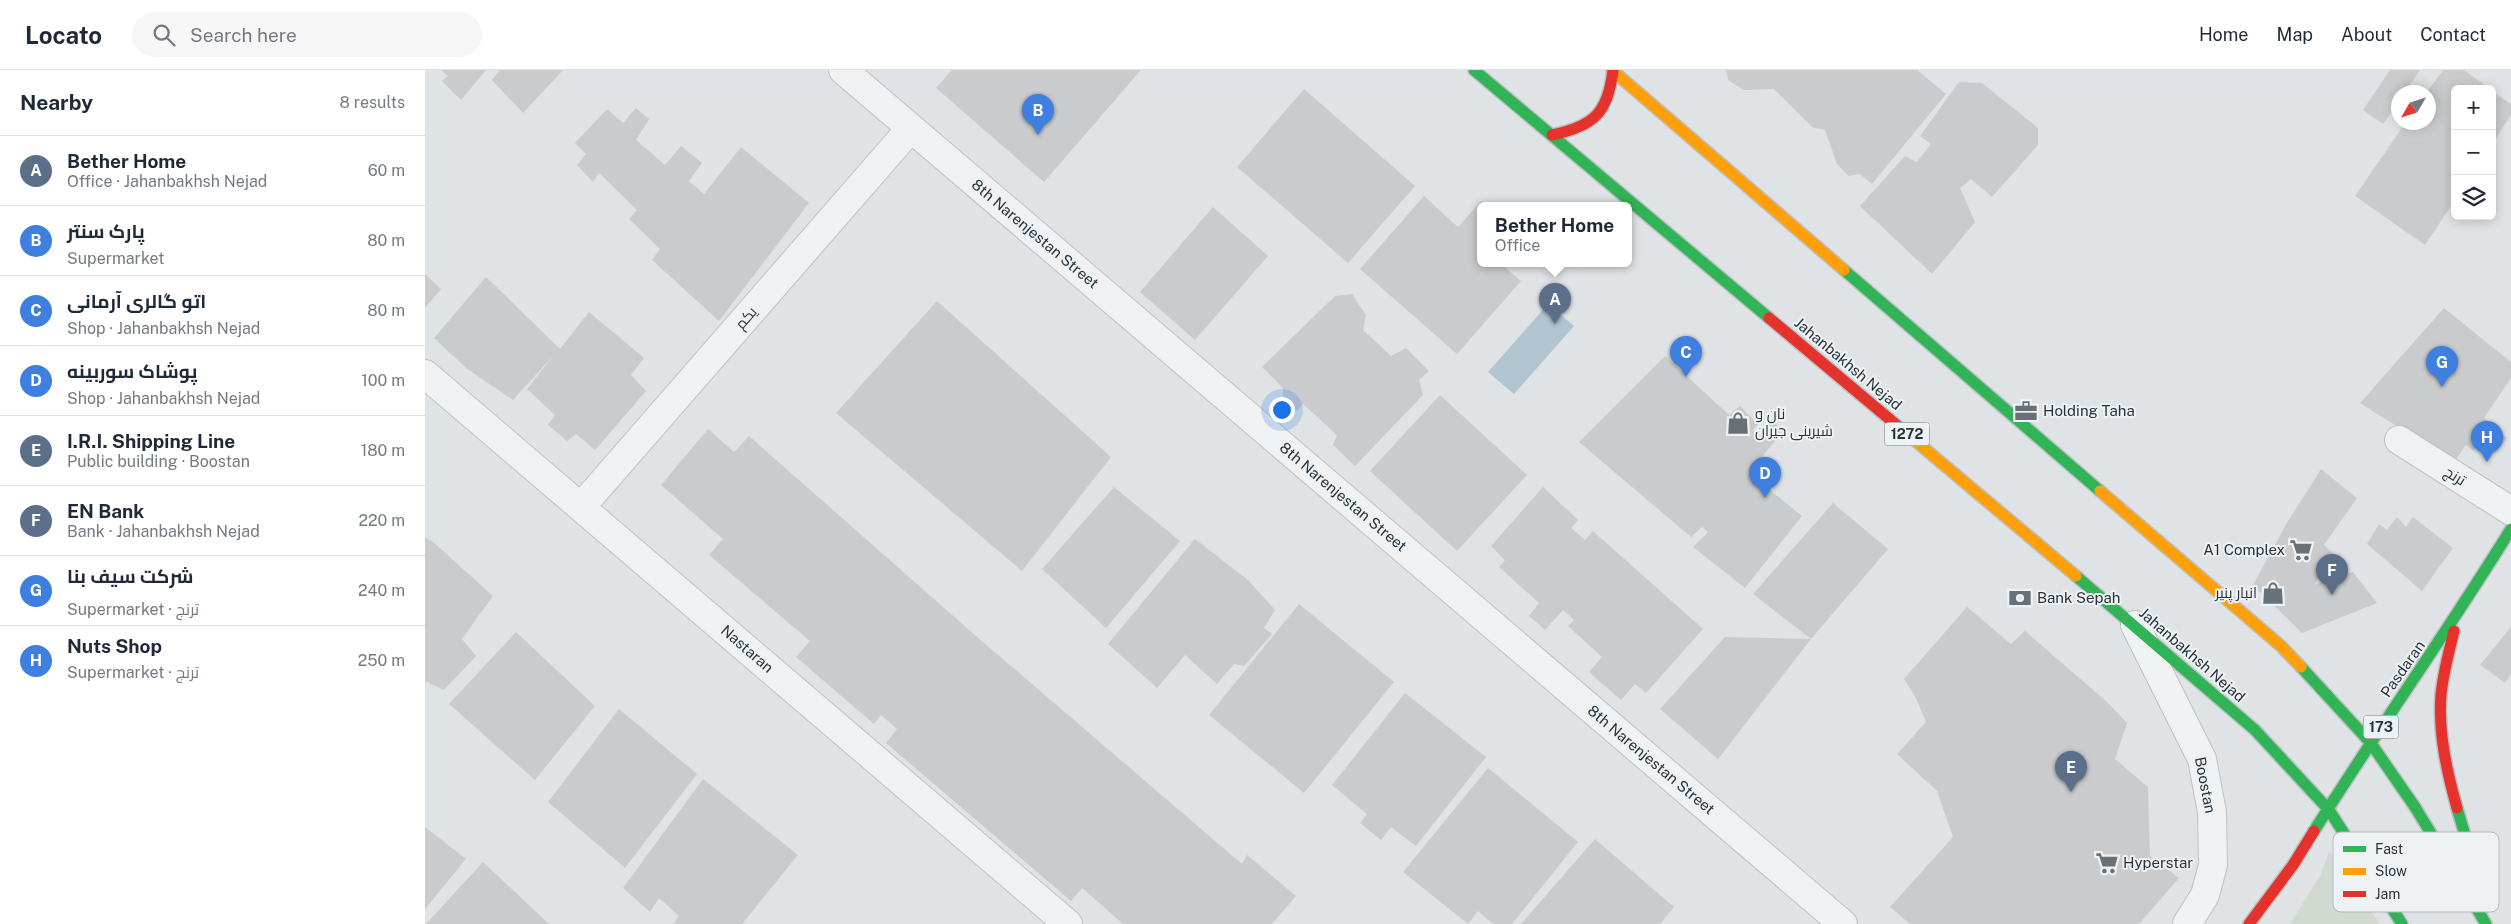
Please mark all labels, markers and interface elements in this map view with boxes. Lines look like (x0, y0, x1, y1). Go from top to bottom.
search box (132, 12, 482, 57)
text: Locato (25, 21, 102, 49)
icon: search (150, 21, 178, 49)
text: Search here (190, 24, 297, 46)
text: Home (2199, 24, 2249, 45)
text: Map (2277, 24, 2313, 45)
text: About (2341, 24, 2392, 45)
text: Contact (2420, 24, 2486, 45)
north arrow (2391, 85, 2436, 130)
map controls (2451, 85, 2496, 220)
button: + (2451, 85, 2496, 130)
text: Nearby (20, 90, 93, 115)
text: 8 results (340, 93, 405, 112)
pin: B (1022, 94, 1054, 135)
button: − (2451, 130, 2496, 175)
text: Bether Home (67, 150, 186, 172)
text: A (30, 161, 42, 180)
text: 60 m (368, 161, 405, 180)
text: Office · Jahanbakhsh Nejad (67, 172, 267, 191)
button: layers (2451, 175, 2496, 220)
street label: 8th Narenjestan Street (968, 176, 1102, 292)
popup (1477, 202, 1632, 267)
text: Bether Home (1495, 214, 1614, 236)
text: پارک سنتر (67, 220, 145, 242)
text: B (31, 231, 41, 250)
text: 80 m (367, 231, 405, 250)
text: Office (1495, 236, 1540, 255)
text: Supermarket (67, 249, 164, 268)
pin: A (1539, 283, 1571, 324)
text: اتو گالری آرمانی (67, 290, 206, 312)
text: C (30, 301, 42, 320)
text: 80 m (367, 301, 405, 320)
street label: یکم (731, 303, 761, 334)
street label: Jahanbakhsh Nejad (1791, 314, 1905, 413)
text: Shop · Jahanbakhsh Nejad (67, 319, 260, 338)
pin: C (1670, 336, 1702, 377)
pin: G (2426, 346, 2458, 387)
text: پوشاک سوربینه (67, 360, 197, 382)
text: D (30, 371, 42, 390)
text: 100 m (361, 371, 405, 390)
text: Shop · Jahanbakhsh Nejad (67, 389, 260, 408)
your location (1269, 397, 1295, 423)
office icon: Holding Taha (2013, 398, 2039, 424)
place label: Holding Taha (2043, 402, 2135, 419)
place label: نان و شیرینی جیران (1755, 405, 1833, 441)
shop icon: نان و شیرینی جیران (1725, 410, 1751, 436)
pin: H (2471, 421, 2503, 462)
road number: 1272 (1885, 422, 1929, 446)
text: I.R.I. Shipping Line (67, 430, 235, 452)
street label: 8th Narenjestan Street (1276, 439, 1410, 555)
text: E (31, 441, 41, 460)
text: 180 m (361, 441, 405, 460)
text: Public building · Boostan (67, 452, 250, 471)
pin: D (1749, 457, 1781, 498)
street label: ترنج (2440, 463, 2469, 491)
text: EN Bank (67, 500, 144, 522)
text: F (31, 511, 41, 530)
text: 220 m (358, 511, 405, 530)
text: Bank · Jahanbakhsh Nejad (67, 522, 260, 541)
supermarket icon: A1 Complex (2288, 537, 2314, 563)
place label: A1 Complex (2203, 541, 2285, 558)
pin: F (2316, 554, 2348, 595)
text: شرکت سیف بنا (67, 565, 193, 587)
shop icon: انبار پنیر (2260, 580, 2286, 606)
text: G (30, 581, 42, 600)
text: 240 m (358, 581, 405, 600)
place label: انبار پنیر (2214, 584, 2257, 603)
bank icon: Bank Sepah (2007, 585, 2033, 611)
place label: Bank Sepah (2037, 589, 2120, 606)
text: Supermarket · ترنج (67, 600, 199, 619)
street label: Jahanbakhsh Nejad (2136, 604, 2249, 705)
street label: Nastaran (718, 621, 777, 676)
text: Nuts Shop (67, 635, 162, 657)
street label: Pasdaran (2377, 637, 2428, 700)
text: H (30, 651, 42, 670)
text: 250 m (358, 651, 405, 670)
text: Supermarket · ترنج (67, 663, 199, 682)
street label: 8th Narenjestan Street (1584, 702, 1718, 818)
road number: 173 (2363, 716, 2399, 739)
pin: E (2055, 751, 2087, 792)
street label: Boostan (2192, 755, 2219, 815)
legend (2333, 832, 2499, 912)
text: Fast (2375, 841, 2403, 857)
supermarket icon: Hyperstar (2094, 850, 2120, 876)
place label: Hyperstar (2123, 854, 2193, 871)
text: Slow (2375, 863, 2407, 879)
text: Jam (2375, 886, 2400, 902)

